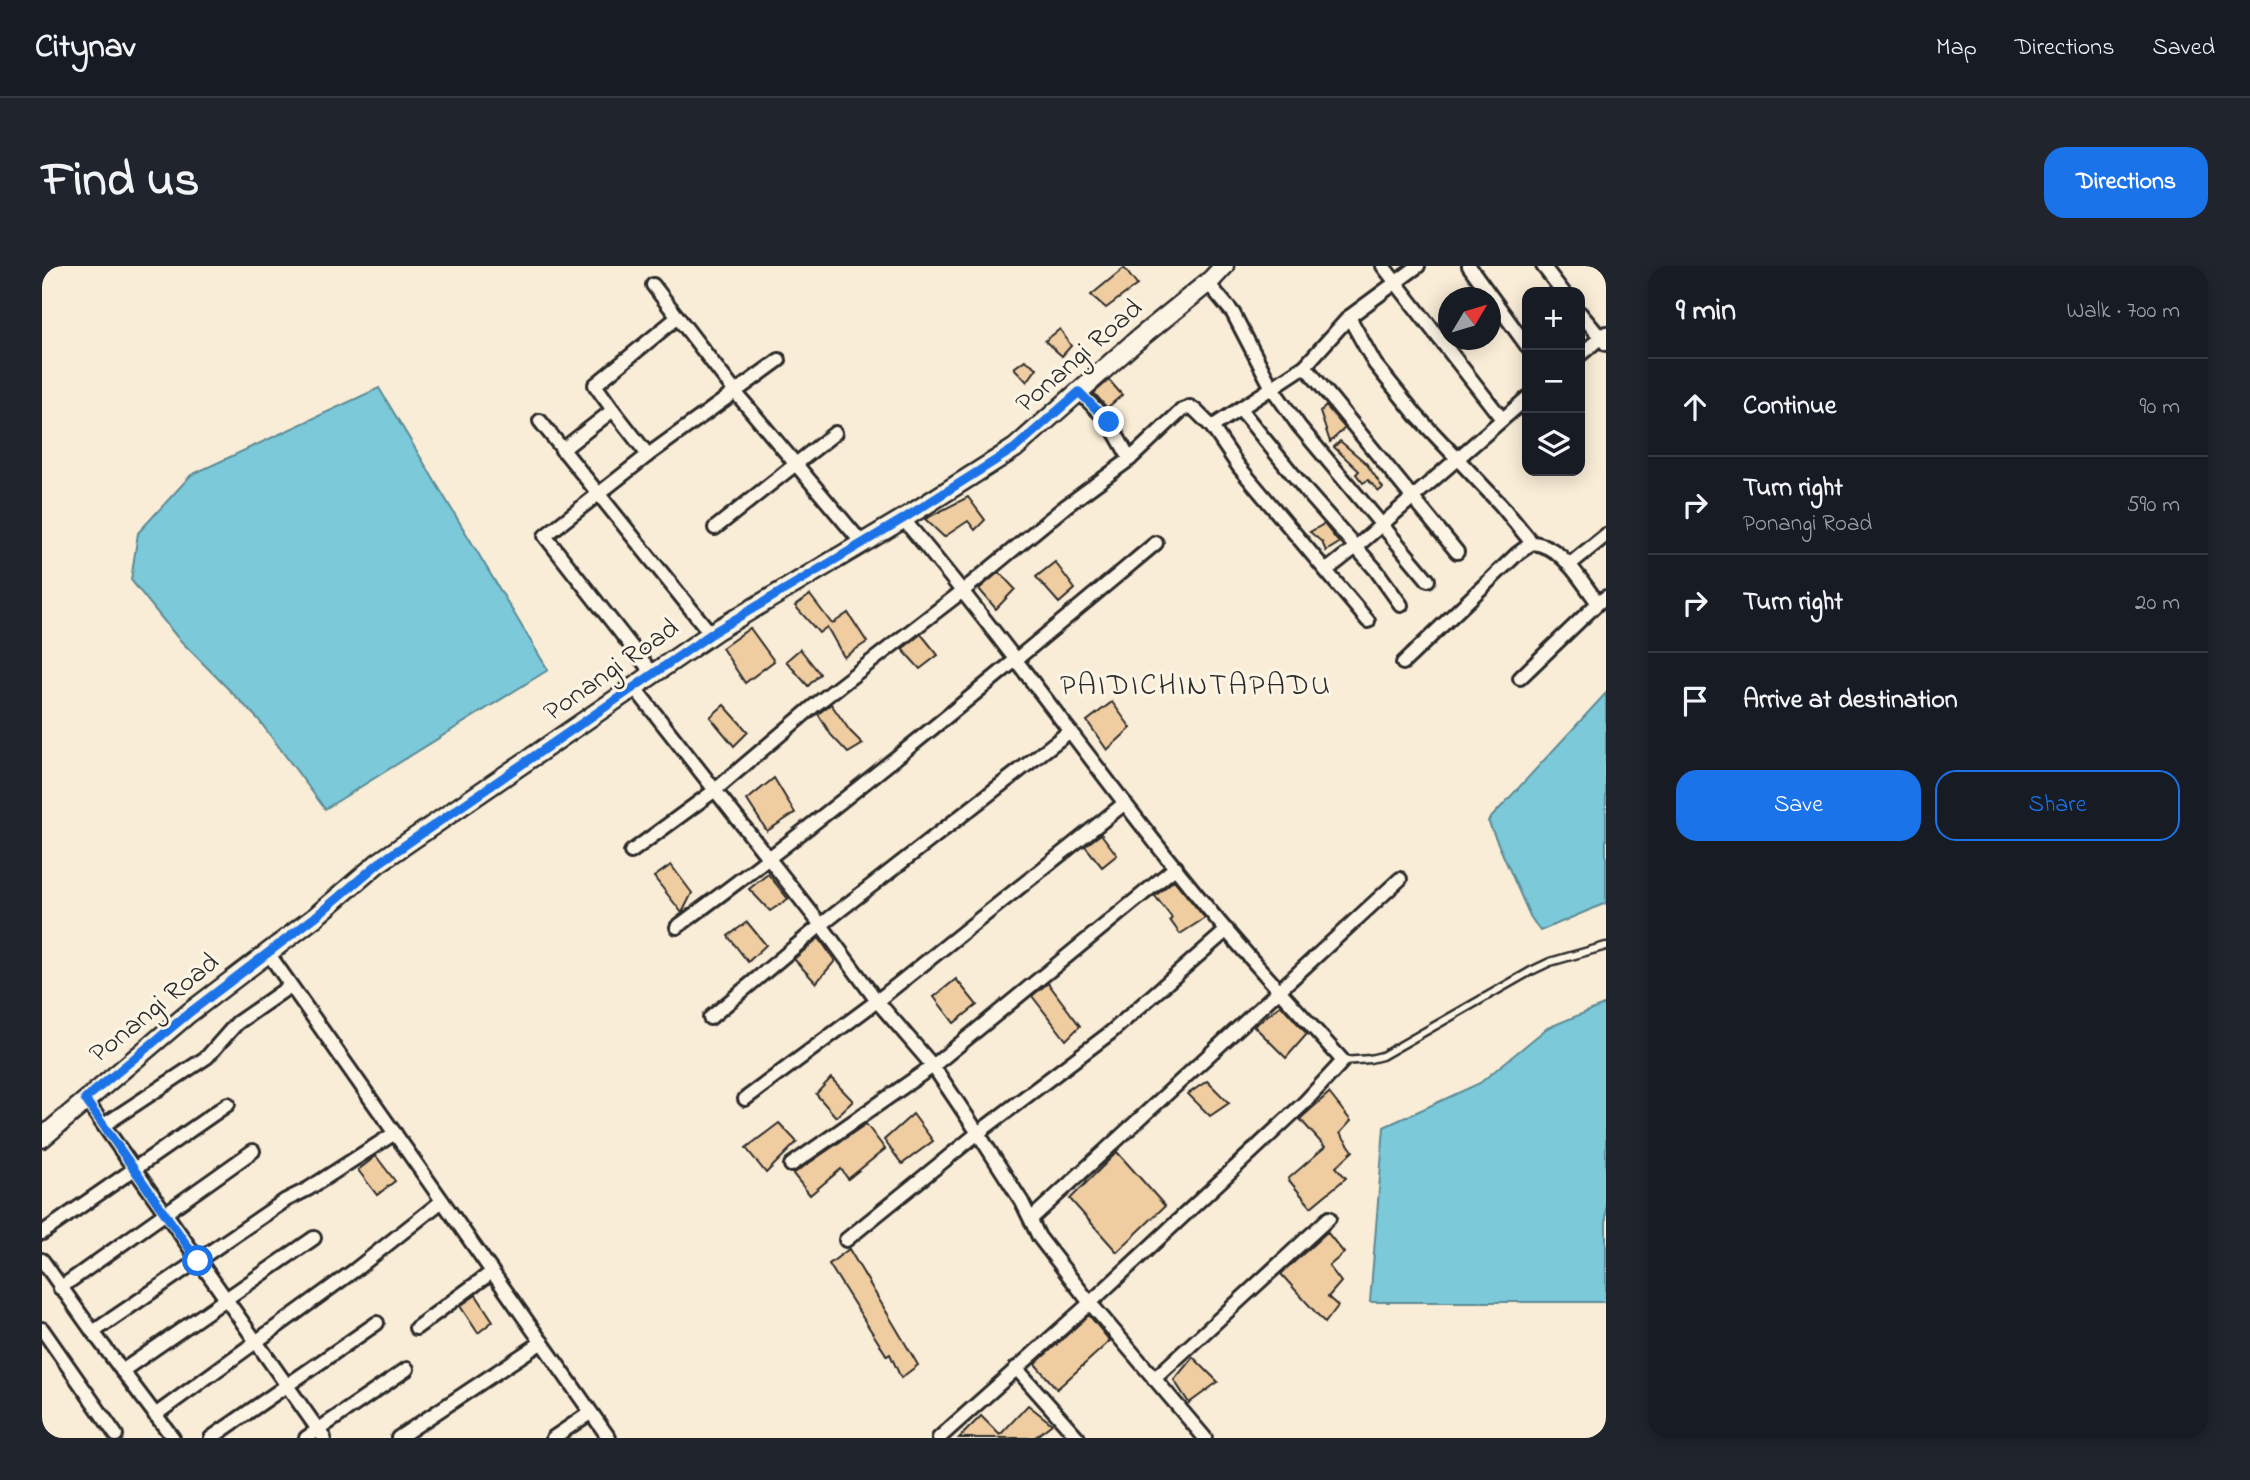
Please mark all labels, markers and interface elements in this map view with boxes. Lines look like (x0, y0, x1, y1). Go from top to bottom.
text: Citynav (35, 24, 135, 72)
text: Map (1936, 31, 1977, 66)
text: Directions (2015, 31, 2114, 66)
text: Saved (2152, 31, 2215, 66)
text: Find us (42, 146, 199, 218)
button: Directions (2044, 147, 2208, 218)
north arrow (1438, 287, 1501, 350)
map controls (1522, 287, 1585, 476)
button: + (1522, 287, 1585, 350)
street label: Ponangi Road (1007, 290, 1153, 424)
text: 9 min (1676, 290, 1736, 334)
text: Walk · 700 m (2066, 295, 2180, 328)
button: − (1522, 350, 1585, 413)
icon: ahead (1676, 388, 1714, 426)
text: Continue (1743, 388, 1836, 426)
text: 90 m (2140, 391, 2180, 424)
route end (1093, 406, 1124, 437)
button: layers (1522, 413, 1585, 476)
text: Turn right (1743, 470, 1843, 508)
icon: right (1676, 486, 1714, 524)
text: 590 m (2126, 489, 2180, 522)
text: Ponangi Road (1743, 508, 1872, 541)
icon: right (1676, 584, 1714, 622)
text: Turn right (1743, 584, 1843, 622)
text: 20 m (2135, 587, 2180, 620)
street label: Ponangi Road (536, 609, 688, 733)
district label: PAIDICHINTAPADU (1060, 665, 1332, 709)
icon: arrive (1676, 682, 1714, 720)
text: Arrive at destination (1743, 682, 1958, 720)
button: Save (1676, 770, 1921, 841)
button: Share (1935, 770, 2180, 841)
street label: Ponangi Road (81, 943, 229, 1074)
route start (182, 1245, 213, 1276)

